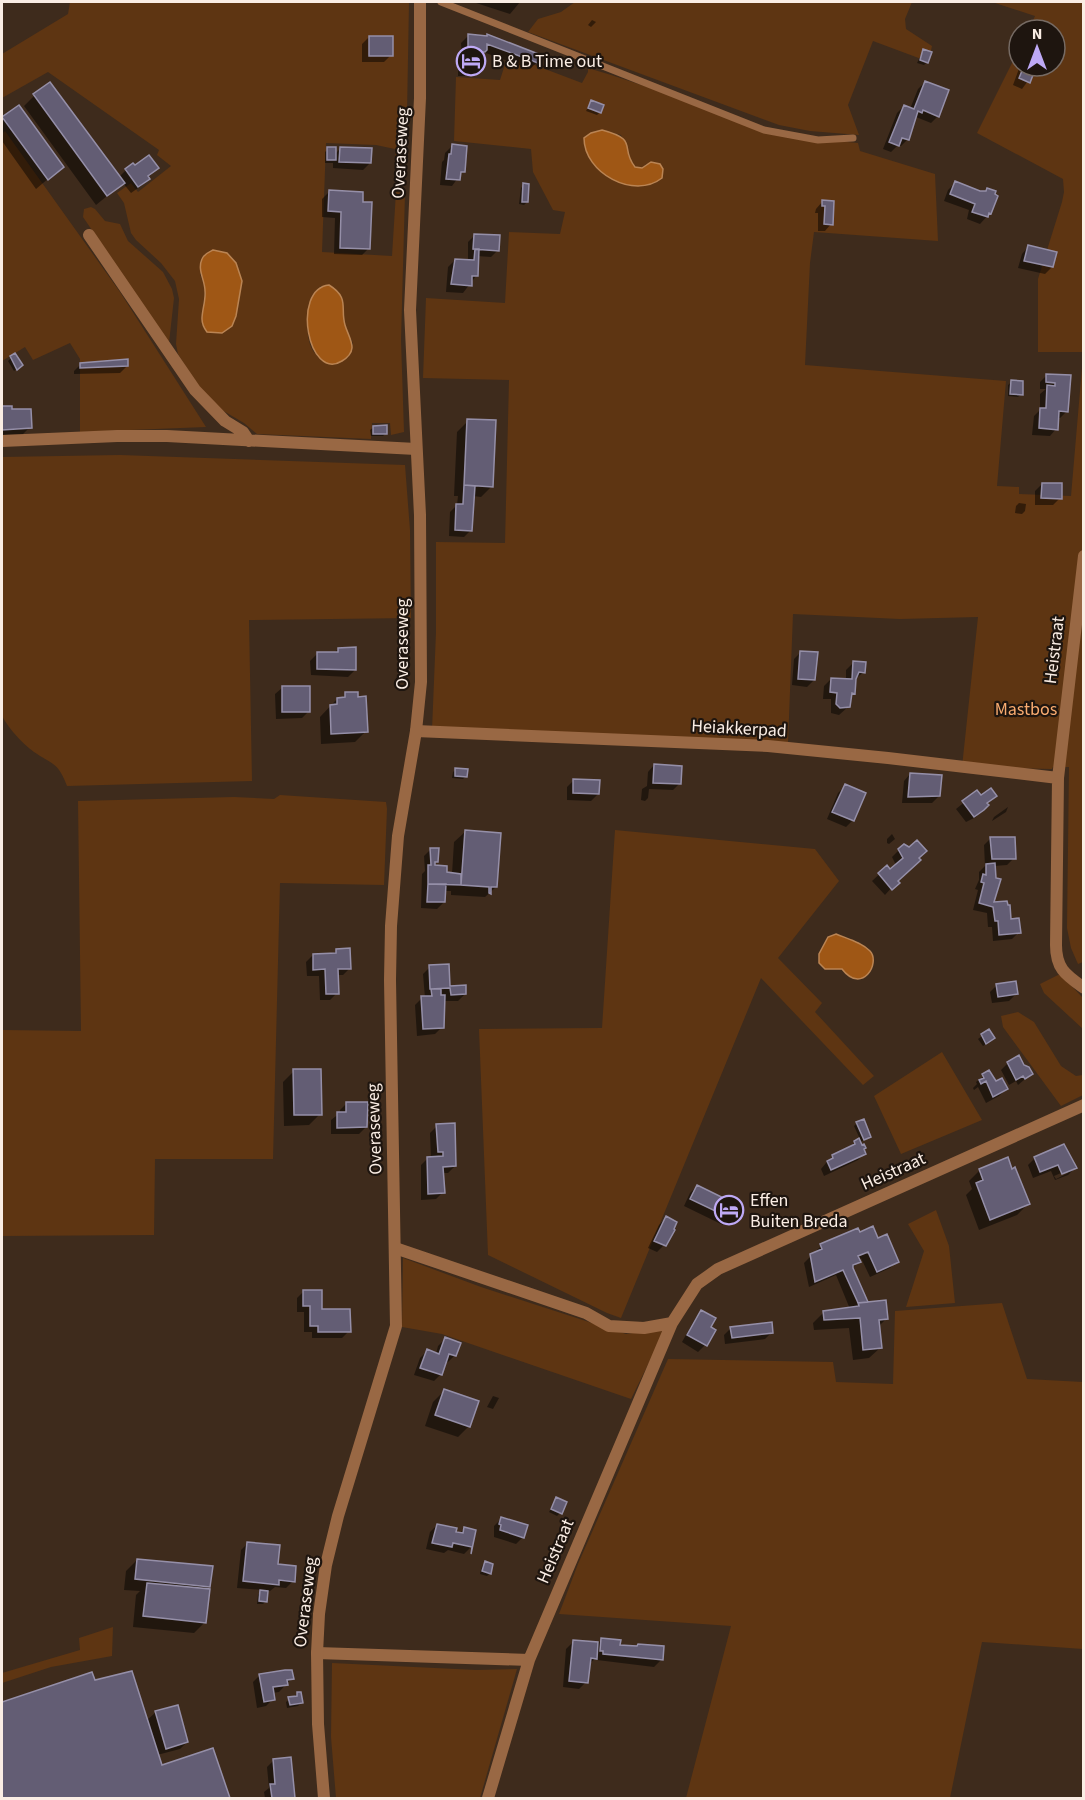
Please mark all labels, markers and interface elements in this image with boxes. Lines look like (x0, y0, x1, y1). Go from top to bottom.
north arrow (1007, 18, 1067, 78)
text: N (1032, 23, 1042, 45)
hotel icon: B & B Time out (455, 45, 487, 77)
place label: B & B Time out (492, 49, 602, 74)
street label: Overaseweg (386, 107, 415, 199)
street label: Overaseweg (390, 598, 415, 690)
street label: Heistraat (1038, 615, 1071, 685)
park label: Mastbos (995, 697, 1057, 722)
street label: Heiakkerpad (691, 714, 787, 743)
street label: Overaseweg (360, 1083, 389, 1175)
street label: Heistraat (857, 1146, 929, 1197)
place label: Effen Buiten Breda (750, 1188, 848, 1234)
hotel icon: Effen Buiten Breda (713, 1194, 745, 1226)
street label: Heistraat (531, 1515, 580, 1587)
street label: Overaseweg (288, 1555, 323, 1649)

